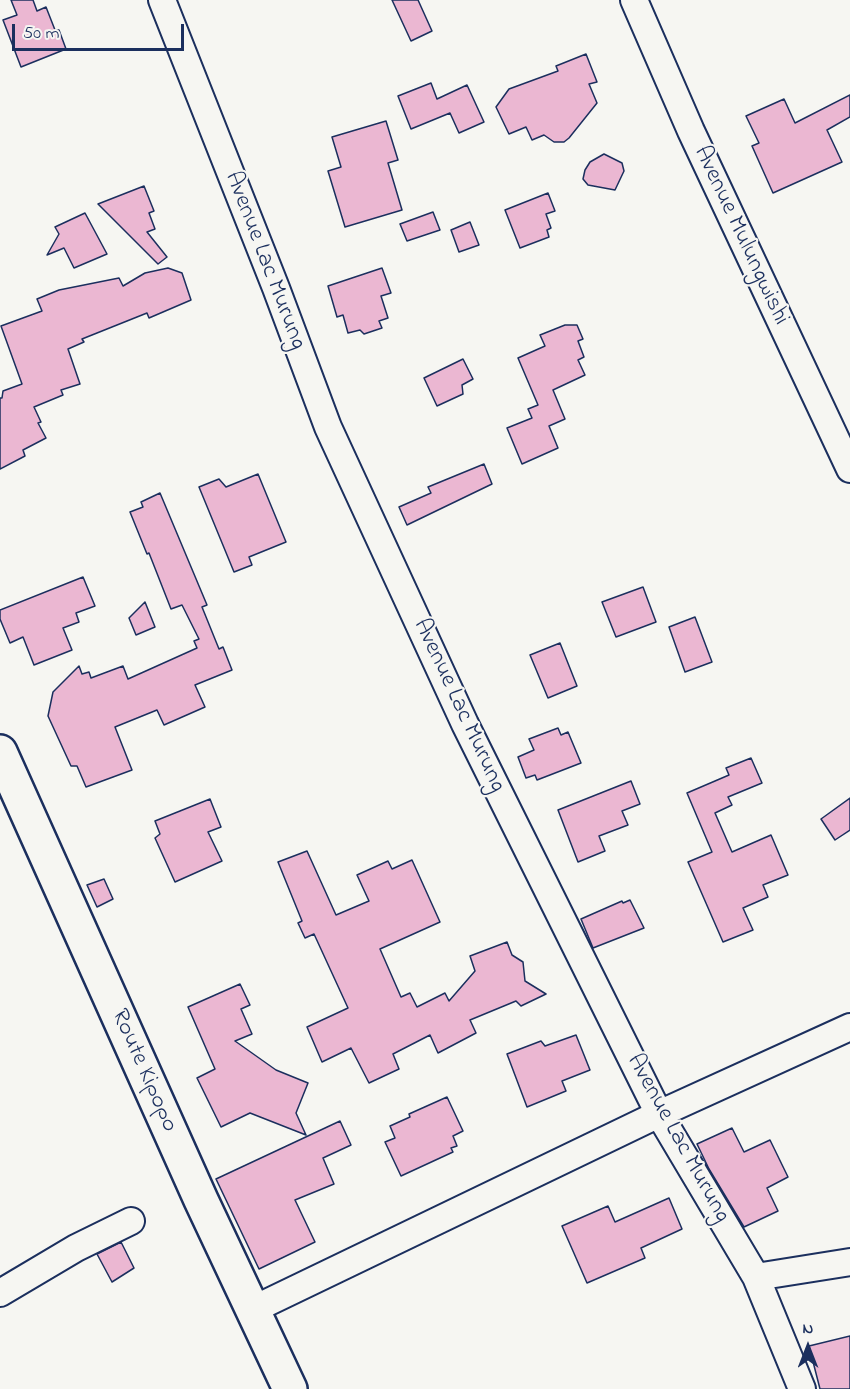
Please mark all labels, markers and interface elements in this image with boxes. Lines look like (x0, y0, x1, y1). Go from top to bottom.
scale bar (15, 12, 188, 50)
text: 50 m (23, 21, 60, 47)
street label: Avenue Mulungwishi (686, 142, 794, 330)
street label: Avenue Lac Murung (217, 168, 311, 354)
street label: Avenue Lac Murung (405, 615, 511, 797)
street label: Route Kipopo (103, 1005, 183, 1137)
street label: Avenue Lac Murung (619, 1050, 735, 1228)
north arrow (778, 1317, 838, 1377)
text: N (803, 1317, 813, 1341)

